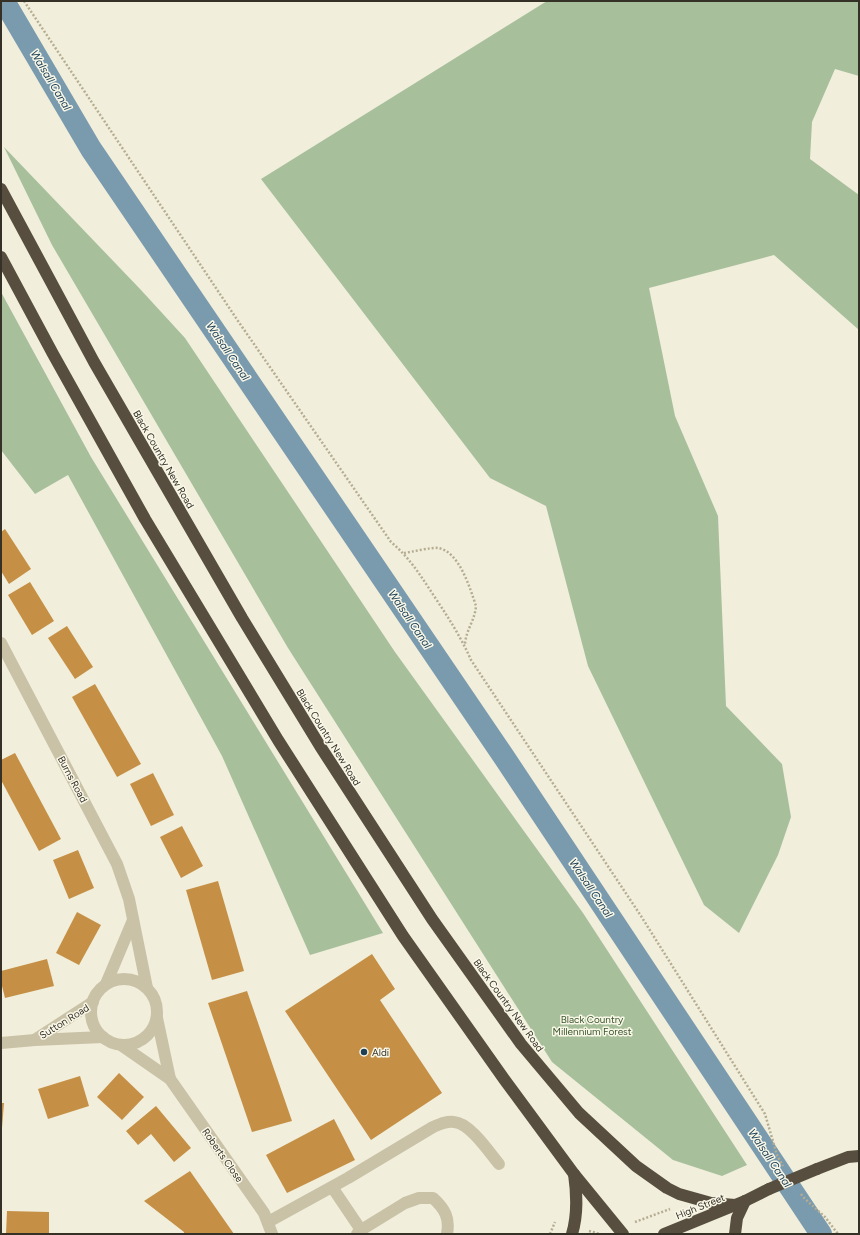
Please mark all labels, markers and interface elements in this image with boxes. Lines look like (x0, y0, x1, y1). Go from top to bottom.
water label: Walsall Canal (28, 48, 74, 113)
water label: Walsall Canal (203, 320, 252, 383)
street label: Black Country New Road (130, 408, 197, 511)
water label: Walsall Canal (385, 588, 434, 651)
street label: Black Country New Road (293, 686, 364, 788)
street label: Burns Road (55, 754, 90, 805)
water label: Walsall Canal (566, 857, 615, 920)
street label: Black Country New Road (471, 956, 547, 1054)
street label: Sutton Road (37, 1001, 92, 1042)
park label: Black Country Millennium Forest (552, 1013, 632, 1038)
place label: Aldi (372, 1046, 389, 1059)
marker: Aldi (359, 1047, 369, 1057)
street label: Roberts Close (199, 1126, 246, 1185)
water label: Walsall Canal (745, 1127, 794, 1190)
street label: High Street (674, 1191, 727, 1222)

